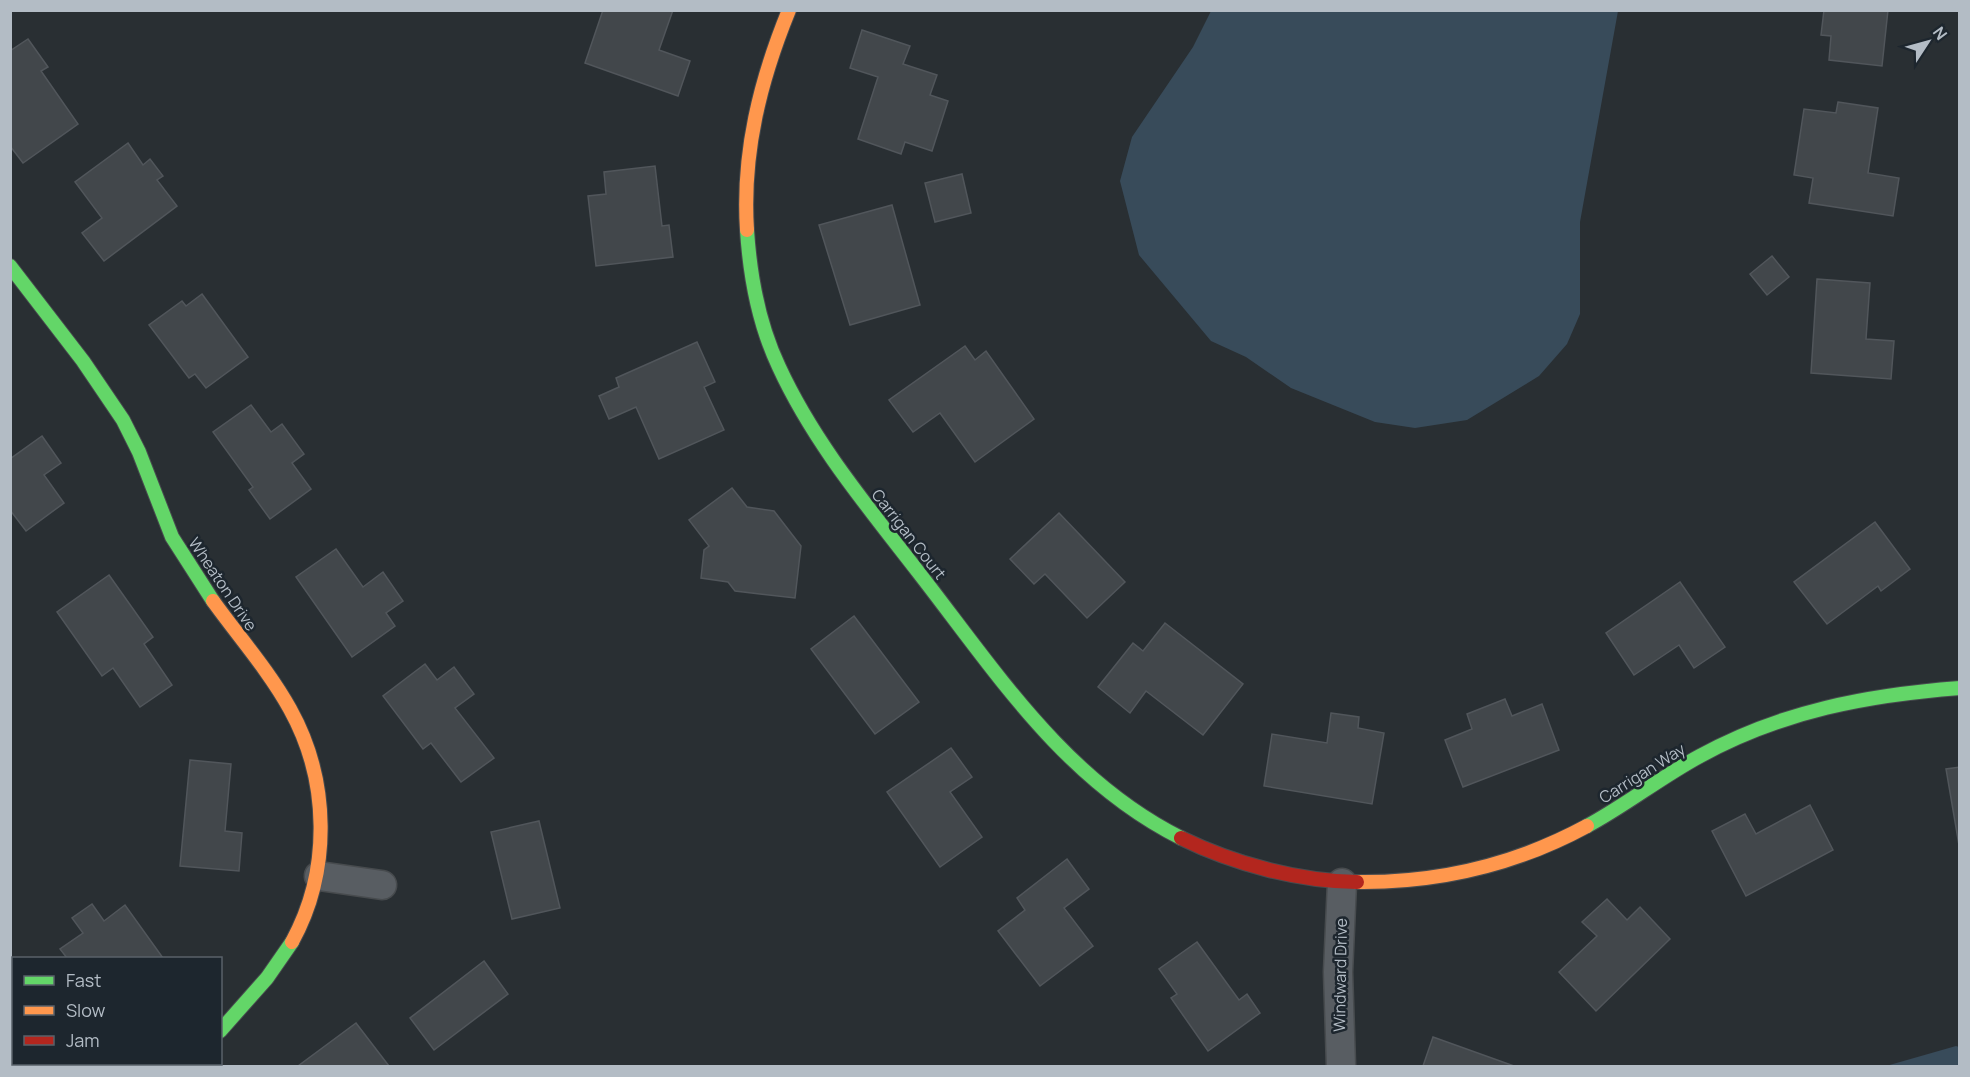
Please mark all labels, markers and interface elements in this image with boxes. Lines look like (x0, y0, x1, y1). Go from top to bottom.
north arrow (1898, 12, 1958, 72)
text: N (1928, 22, 1952, 44)
street label: Carrigan Court (867, 484, 951, 584)
street label: Wheaton Drive (184, 533, 262, 635)
street label: Carrigan Way (1595, 737, 1690, 808)
street label: Windward Drive (1328, 918, 1352, 1032)
legend (12, 957, 222, 1065)
text: Fast (66, 968, 101, 992)
text: Slow (66, 998, 106, 1022)
text: Jam (66, 1028, 100, 1052)

